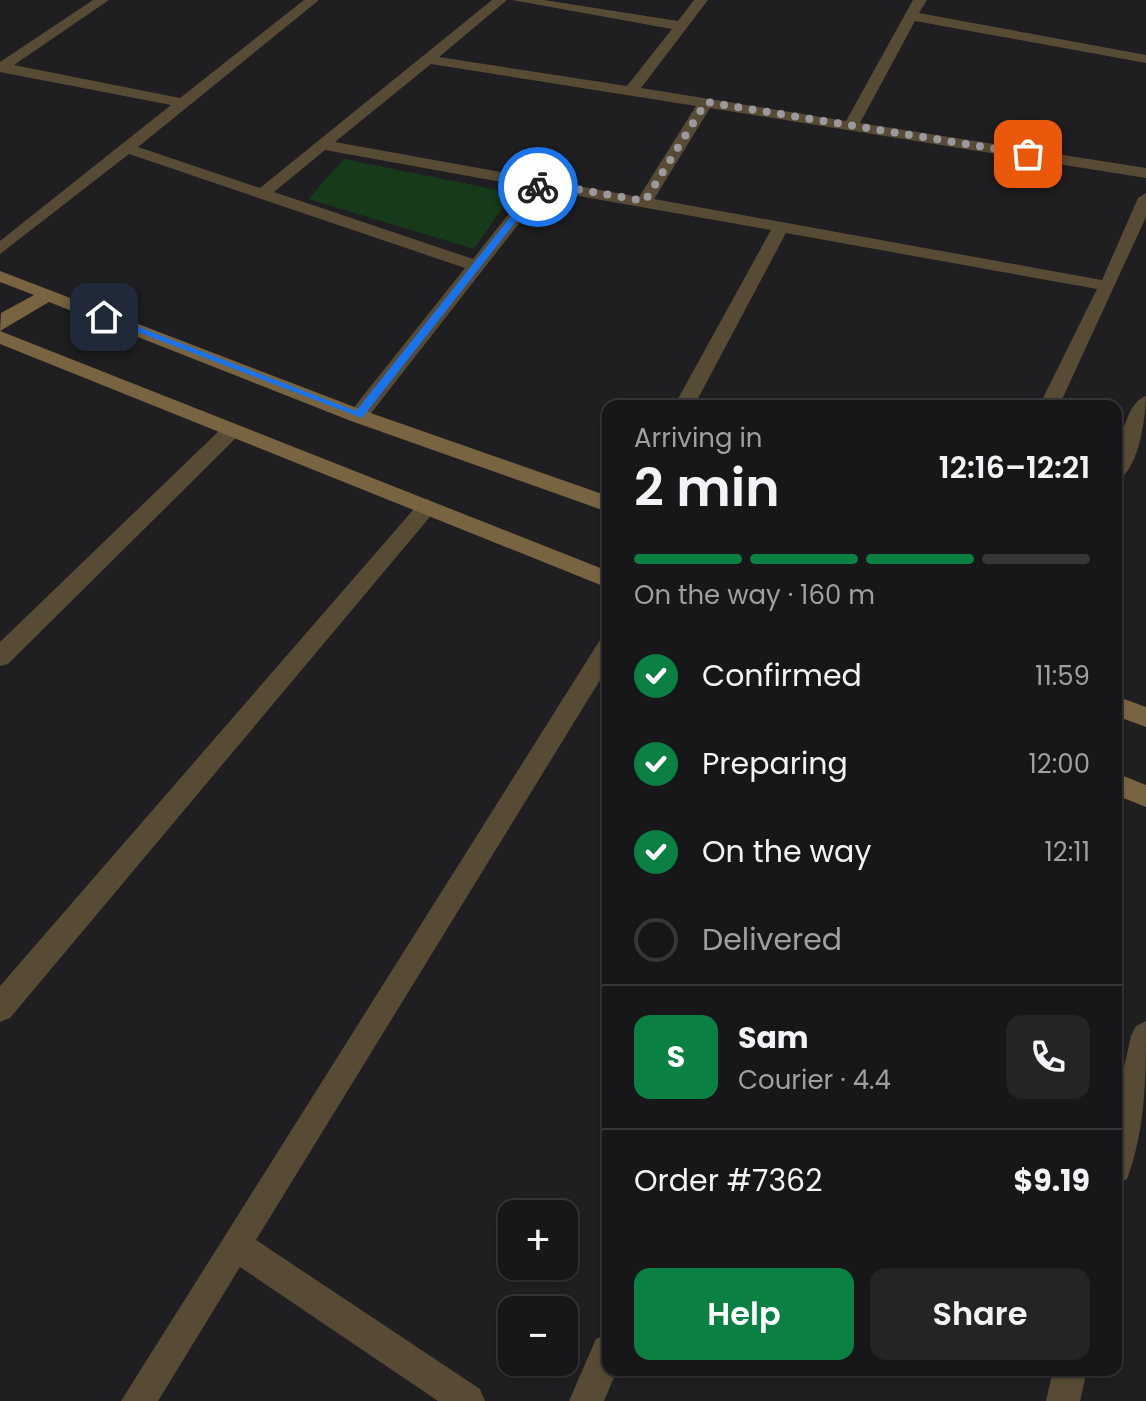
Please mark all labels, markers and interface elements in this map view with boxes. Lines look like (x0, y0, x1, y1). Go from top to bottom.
pin (994, 120, 1062, 188)
icon: bag (1006, 132, 1050, 176)
courier (498, 147, 578, 227)
icon: bike (516, 165, 560, 209)
pin (70, 283, 138, 351)
icon: home (82, 295, 126, 339)
text: Arriving in (634, 420, 763, 456)
text: 12:16–12:21 (939, 446, 1090, 489)
text: 2 min (634, 451, 780, 524)
text: On the way · 160 m (634, 577, 875, 613)
icon: check (634, 654, 678, 698)
text: Confirmed (702, 654, 862, 697)
text: 11:59 (1035, 658, 1090, 694)
icon: check (634, 742, 678, 786)
text: Preparing (702, 742, 848, 785)
text: 12:00 (1029, 746, 1090, 782)
icon: check (634, 830, 678, 874)
text: On the way (702, 830, 871, 873)
text: 12:11 (1045, 834, 1090, 870)
text: Delivered (702, 918, 842, 961)
button: phone (1006, 1015, 1090, 1099)
text: Sam (738, 1016, 809, 1059)
text: S (667, 1035, 685, 1078)
text: Courier · 4.4 (738, 1062, 891, 1098)
text: Order #7362 (634, 1159, 822, 1202)
text: $9.19 (1014, 1159, 1090, 1202)
map controls (498, 1200, 578, 1376)
button: + (498, 1200, 578, 1280)
button: Help (634, 1268, 854, 1360)
button: Share (870, 1268, 1090, 1360)
button: − (498, 1296, 578, 1376)

